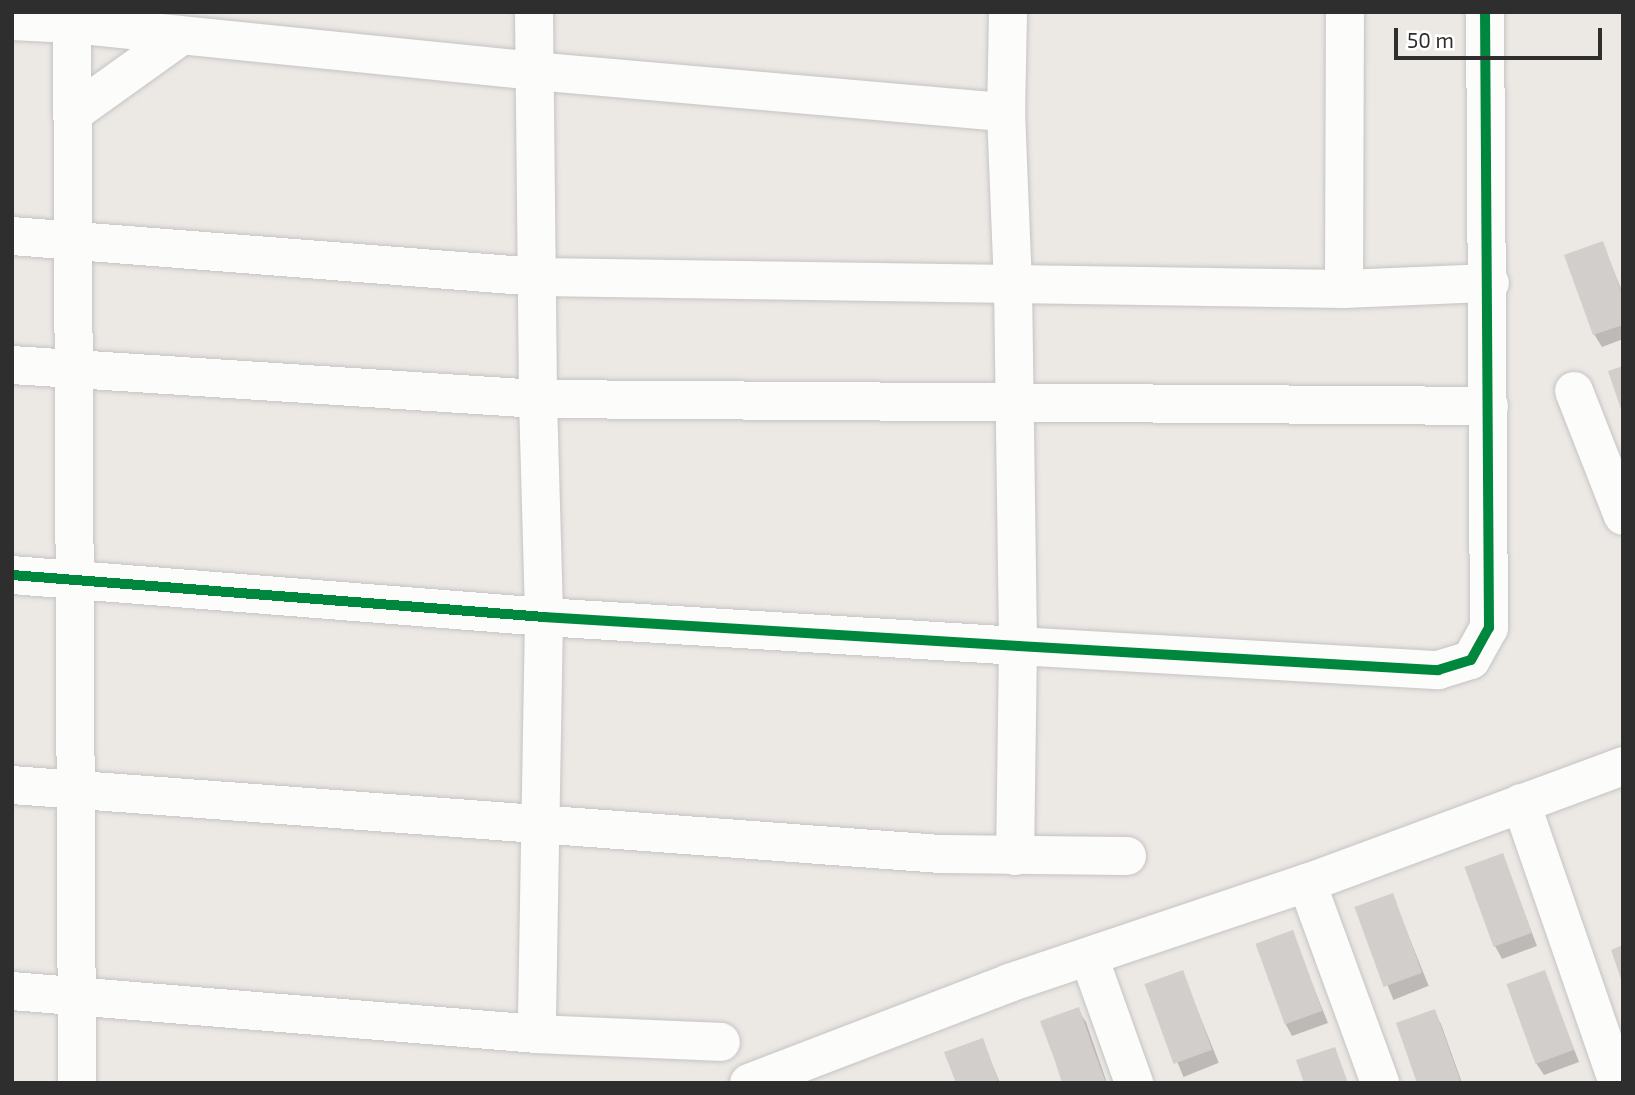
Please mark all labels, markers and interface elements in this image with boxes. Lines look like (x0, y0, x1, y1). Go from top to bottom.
scale bar (1397, 14, 1605, 58)
text: 50 m (1407, 27, 1454, 52)

